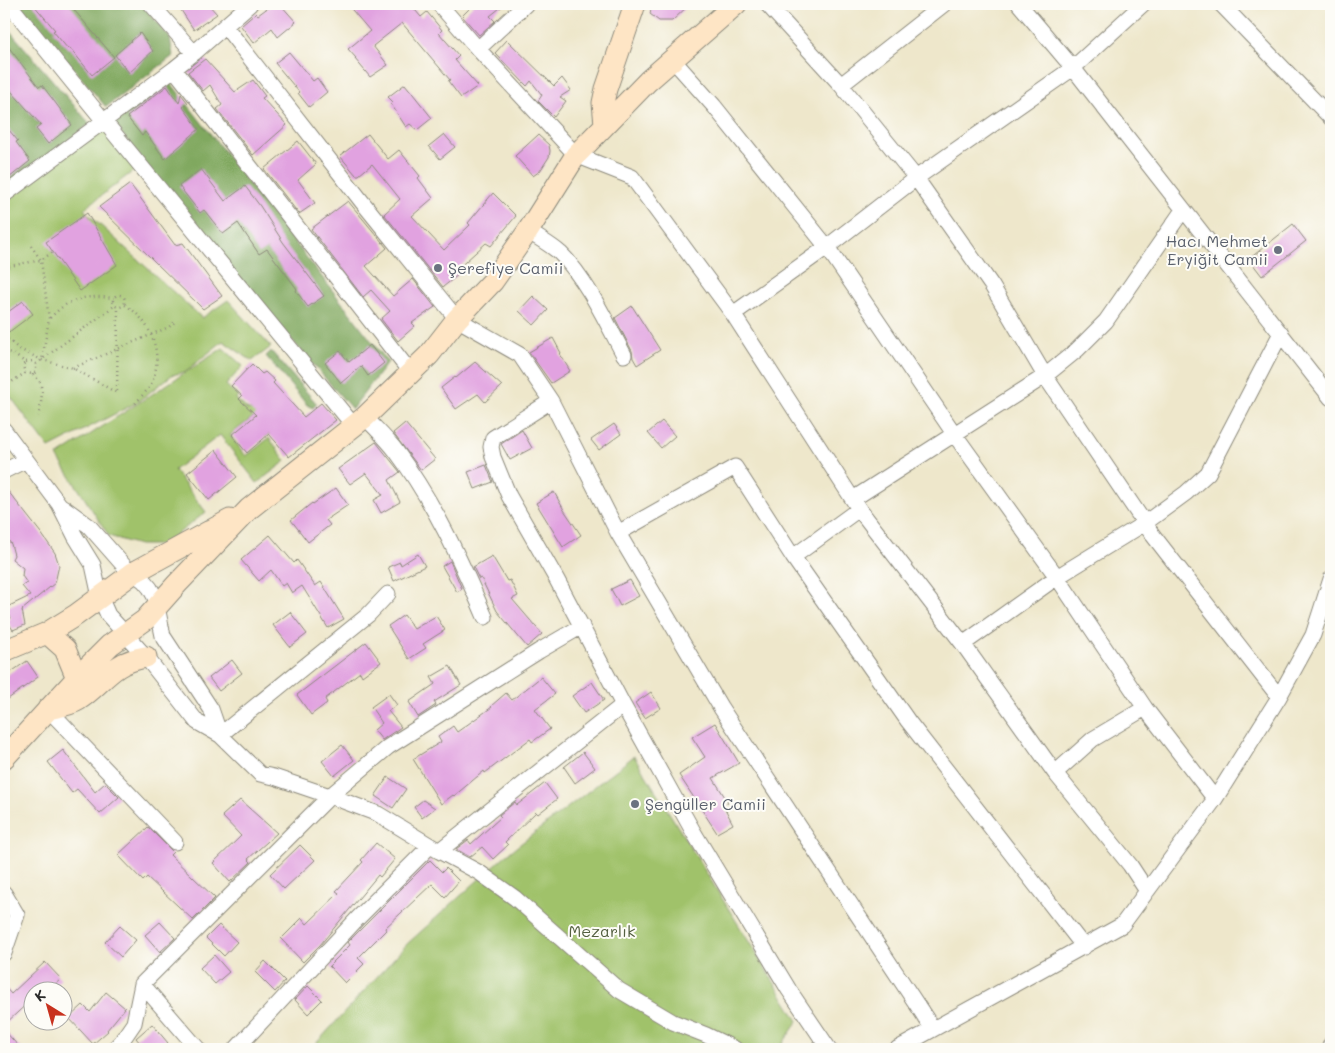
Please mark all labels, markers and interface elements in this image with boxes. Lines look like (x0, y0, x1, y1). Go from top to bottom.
place label: Hacı Mehmet Eryiğit Camii (1166, 230, 1268, 269)
marker: Hacı Mehmet Eryiğit Camii (1272, 244, 1284, 256)
place label: Şerefiye Camii (448, 257, 563, 278)
marker: Şerefiye Camii (432, 262, 444, 274)
place label: Şengüller Camii (645, 793, 766, 814)
marker: Şengüller Camii (629, 798, 641, 810)
park label: Mezarlık (568, 920, 636, 941)
north arrow (22, 980, 72, 1030)
text: K (30, 985, 49, 1006)

